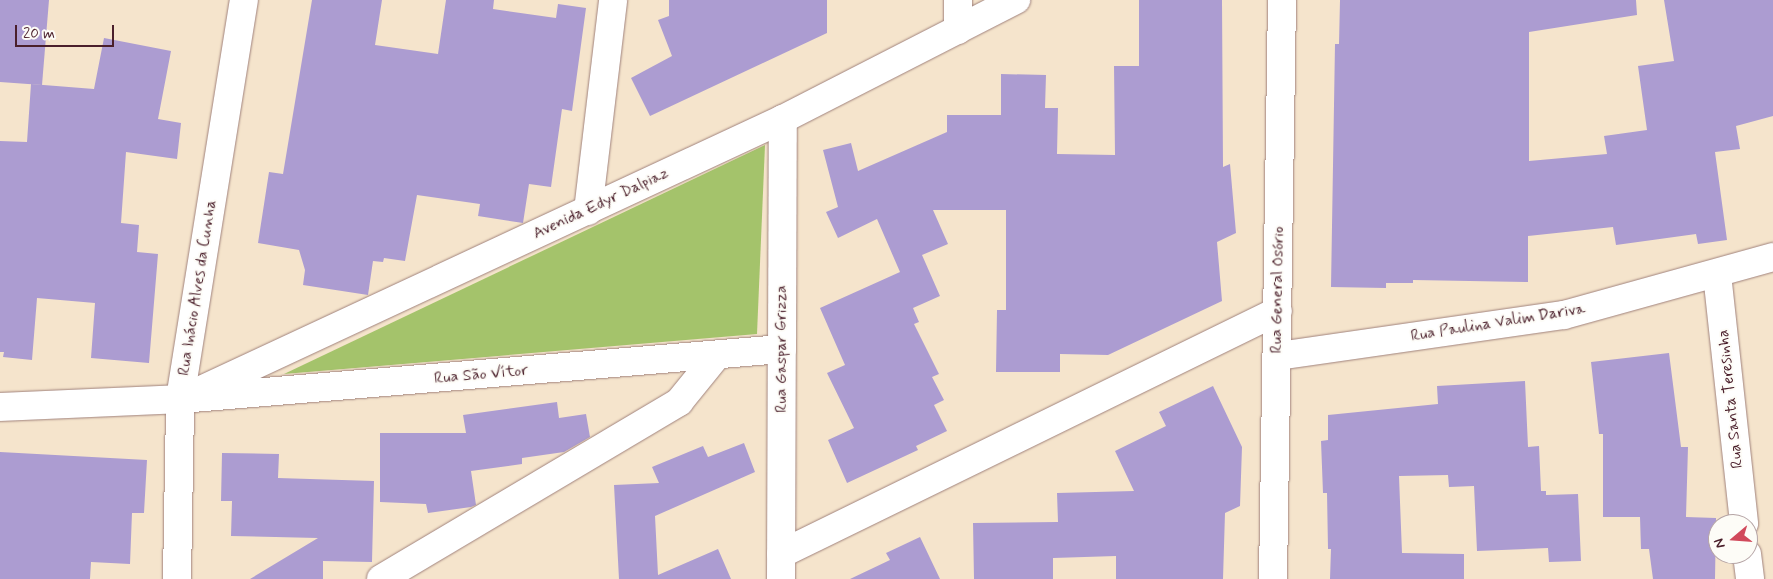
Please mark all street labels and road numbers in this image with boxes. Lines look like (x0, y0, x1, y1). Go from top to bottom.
street label: Avenida Edyr Dalpiaz (531, 165, 671, 243)
street label: Rua Inácio Alves da Cunha (175, 200, 221, 376)
street label: Rua General Osório (1267, 225, 1289, 355)
street label: Rua Gaspar Grizza (772, 287, 792, 411)
street label: Rua Paulina Valim Dariva (1412, 300, 1584, 346)
street label: Rua Santa Teresinha (1714, 330, 1748, 468)
street label: Rua São Vítor (433, 361, 529, 389)

